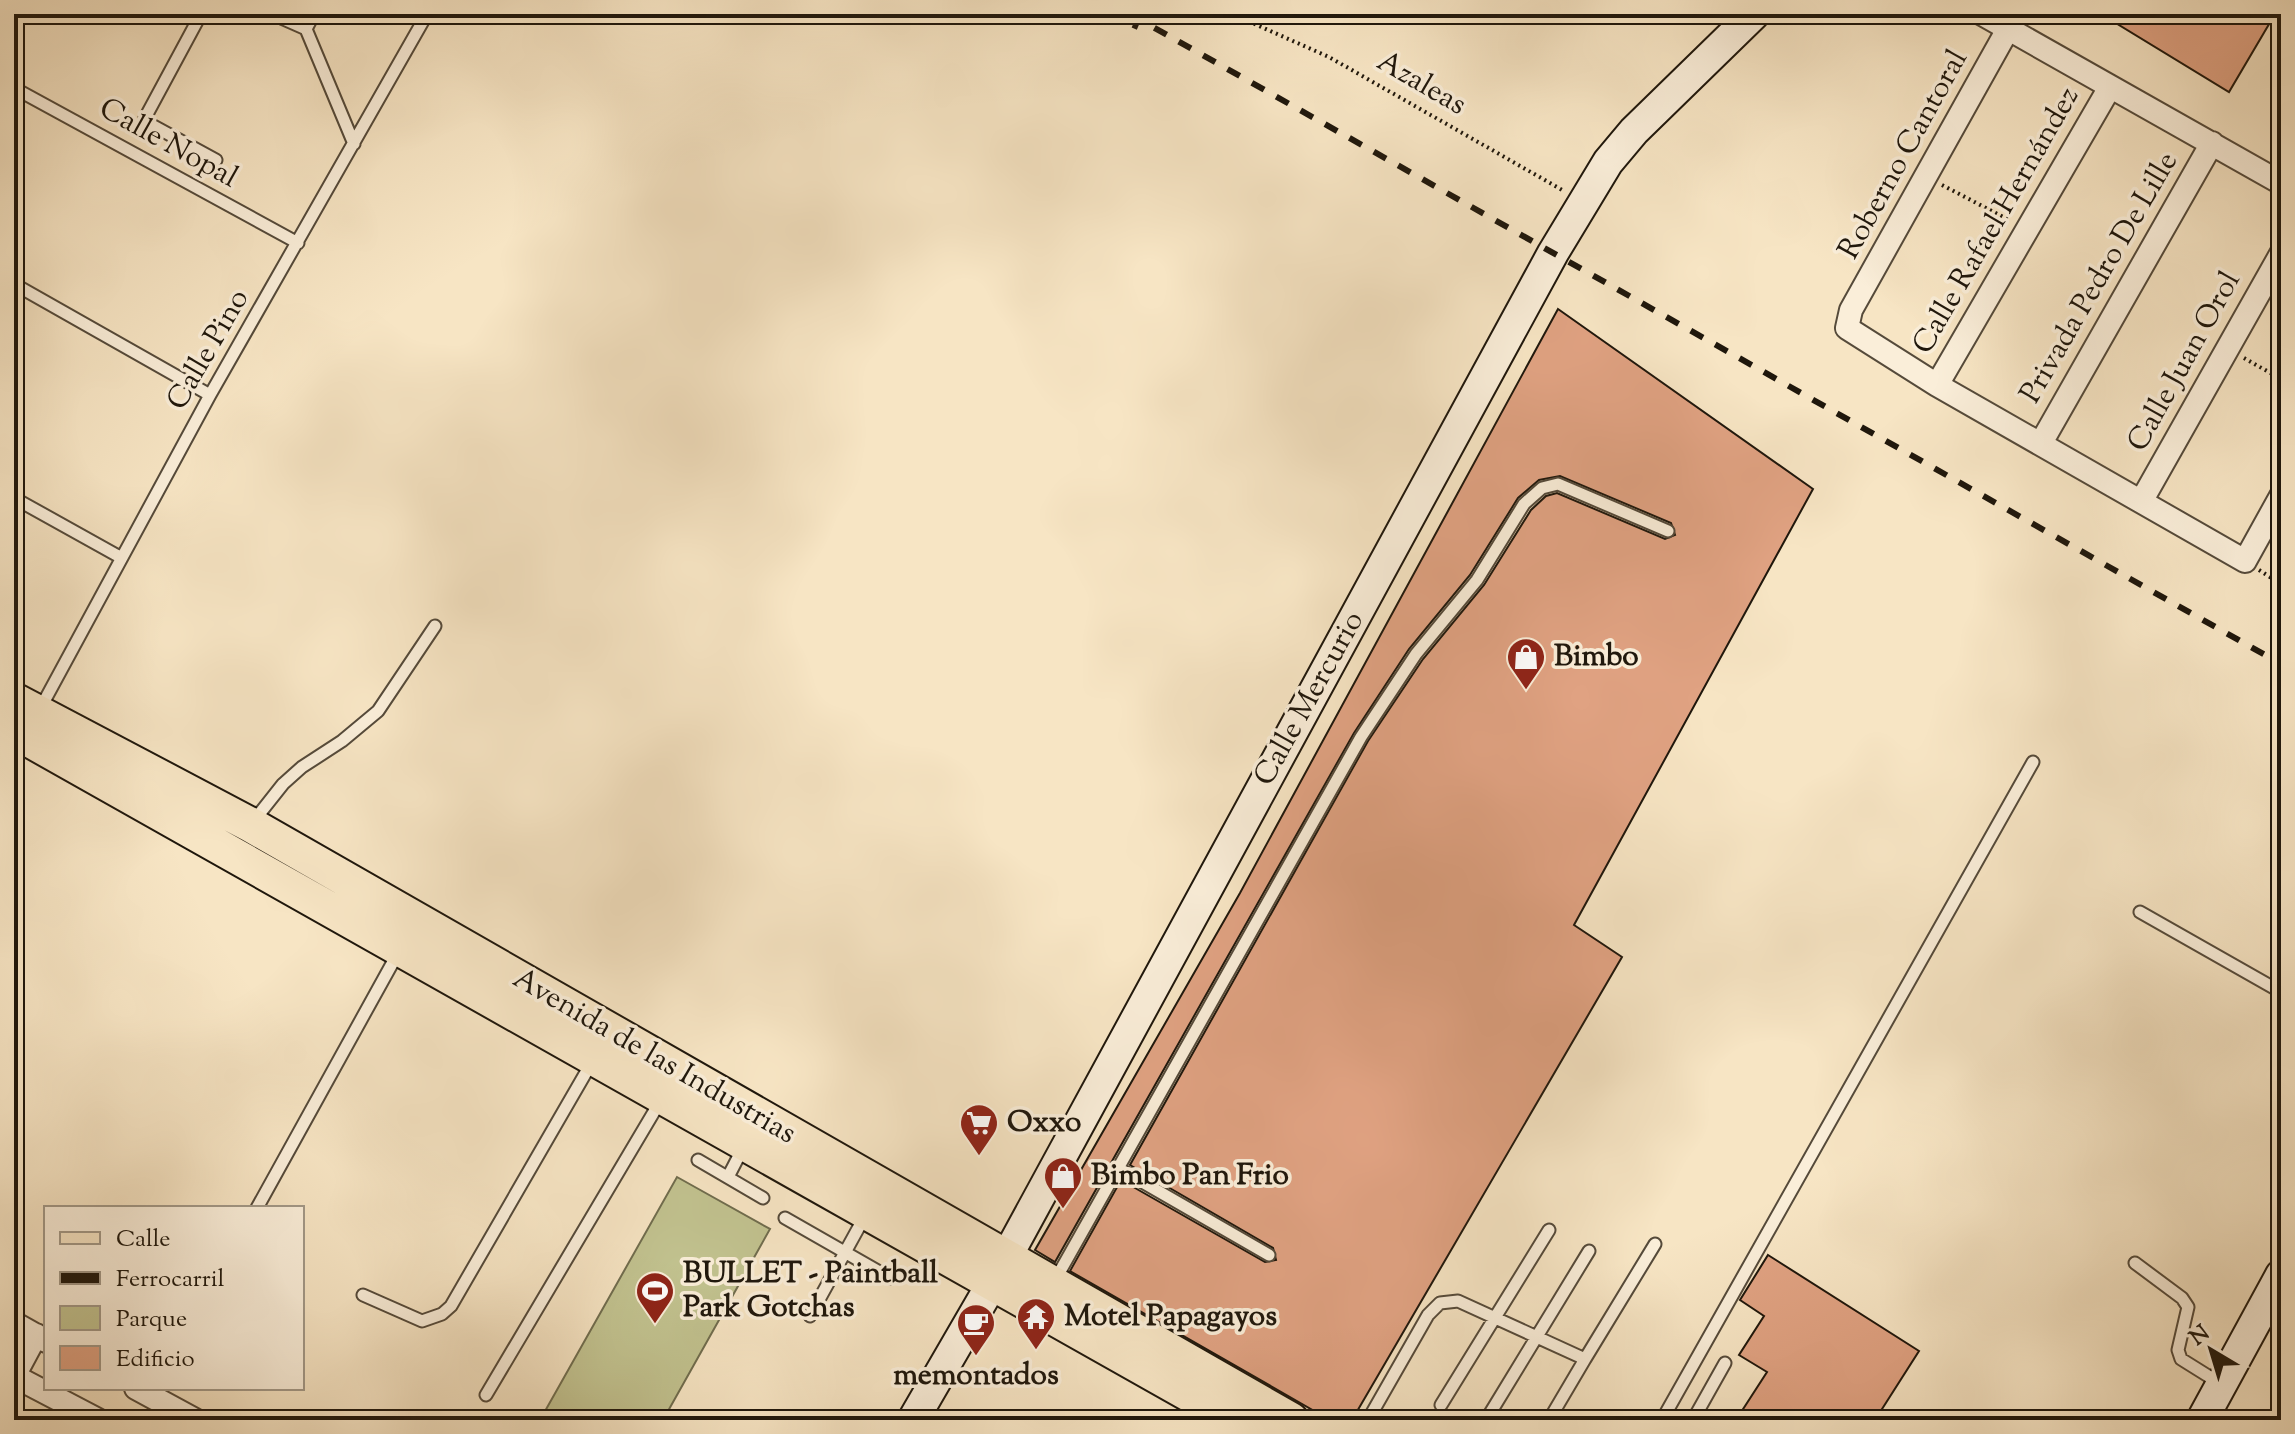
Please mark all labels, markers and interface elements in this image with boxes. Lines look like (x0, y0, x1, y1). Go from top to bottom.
street label: Azaleas (1368, 41, 1474, 127)
street label: Roberno Cantoral (1829, 42, 1979, 268)
street label: Calle Rafael Hernández (1903, 79, 2091, 363)
street label: Calle Nopal (91, 88, 245, 200)
street label: Privada Pedro De Lille (2010, 144, 2190, 412)
street label: Calle Juan Orol (2118, 264, 2252, 460)
street label: Calle Pino (157, 282, 261, 418)
street label: Calle Mercurio (1244, 604, 1376, 794)
shop icon: Bimbo (1505, 636, 1547, 691)
place label: Bimbo (1554, 636, 1639, 679)
street label: Avenida de las Industrias (504, 958, 804, 1156)
supermarket icon: Oxxo (958, 1102, 1000, 1157)
place label: Oxxo (1007, 1102, 1081, 1145)
shop icon: Bimbo Pan Frio (1042, 1155, 1084, 1210)
place label: Bimbo Pan Frio (1091, 1155, 1289, 1198)
legend (44, 1206, 304, 1390)
text: Calle (116, 1223, 170, 1257)
place label: BULLET - Paintball Park Gotchas (683, 1253, 939, 1330)
text: Ferrocarril (116, 1263, 225, 1297)
sports icon: BULLET - Paintball Park Gotchas (634, 1270, 676, 1325)
temple icon: Motel Papagayos (1015, 1296, 1057, 1351)
place label: Motel Papagayos (1064, 1296, 1277, 1339)
cafe icon: memontados (955, 1302, 997, 1357)
text: Parque (116, 1303, 187, 1337)
north arrow (2171, 1310, 2251, 1390)
text: N (2184, 1318, 2218, 1355)
text: Edificio (116, 1343, 195, 1377)
place label: memontados (893, 1355, 1059, 1398)

